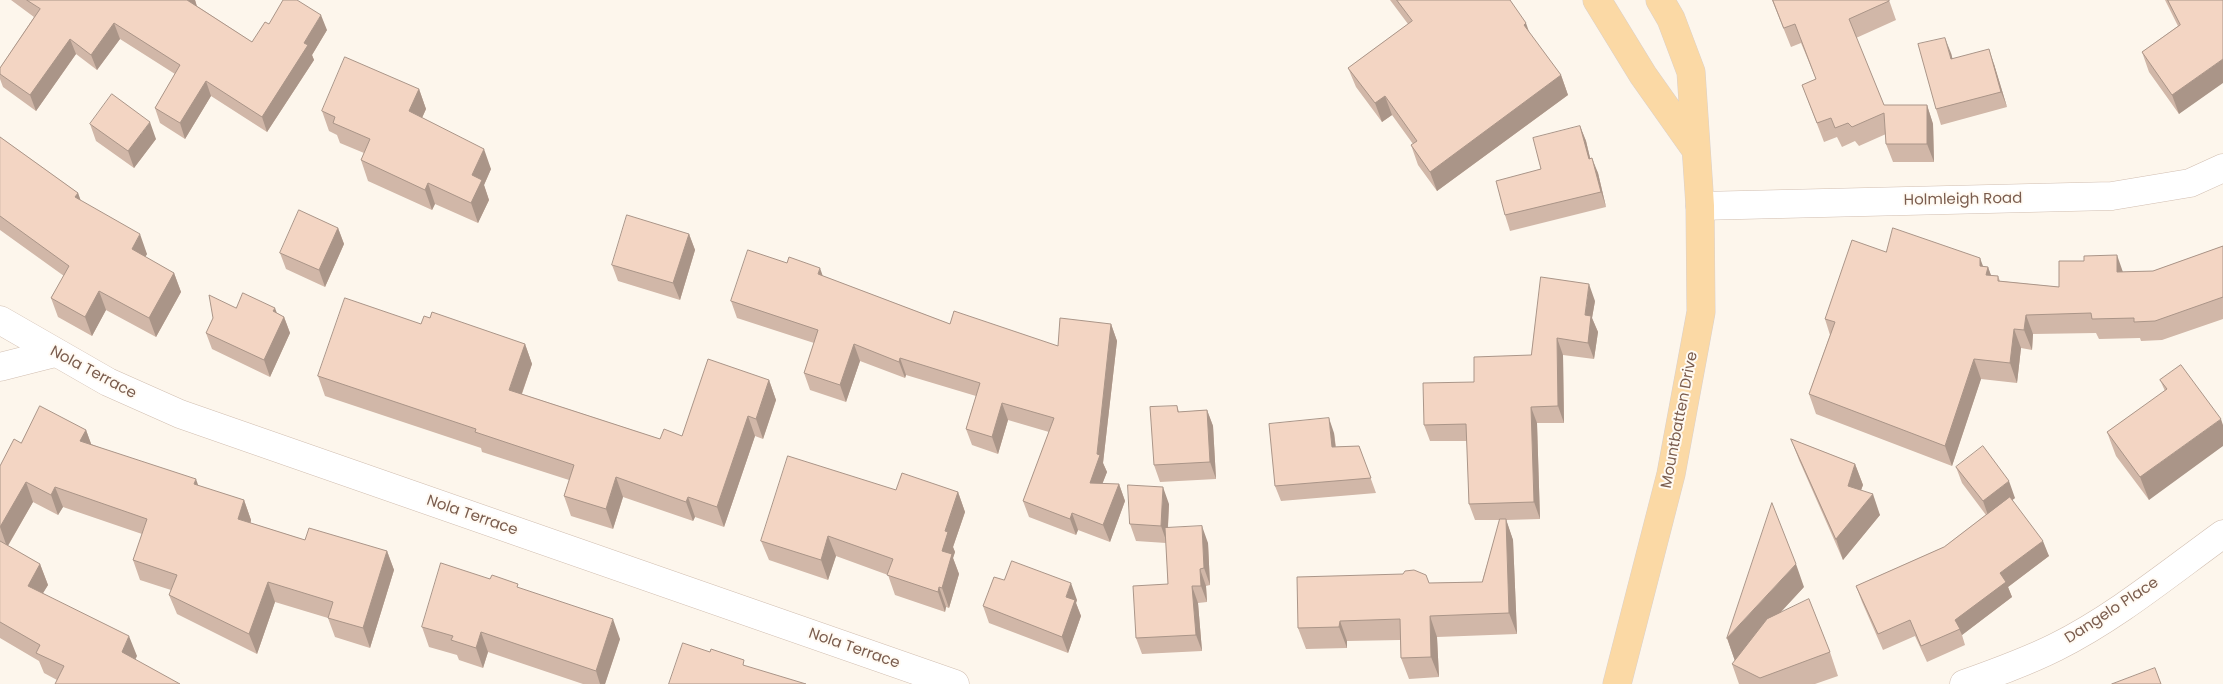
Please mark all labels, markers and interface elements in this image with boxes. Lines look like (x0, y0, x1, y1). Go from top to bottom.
street label: Holmleigh Road (1904, 190, 2022, 210)
street label: Nola Terrace (47, 343, 139, 403)
street label: Mountbatten Drive (1658, 350, 1702, 490)
street label: Nola Terrace (424, 492, 520, 540)
street label: Dangelo Place (2062, 574, 2162, 648)
street label: Nola Terrace (806, 625, 902, 673)

